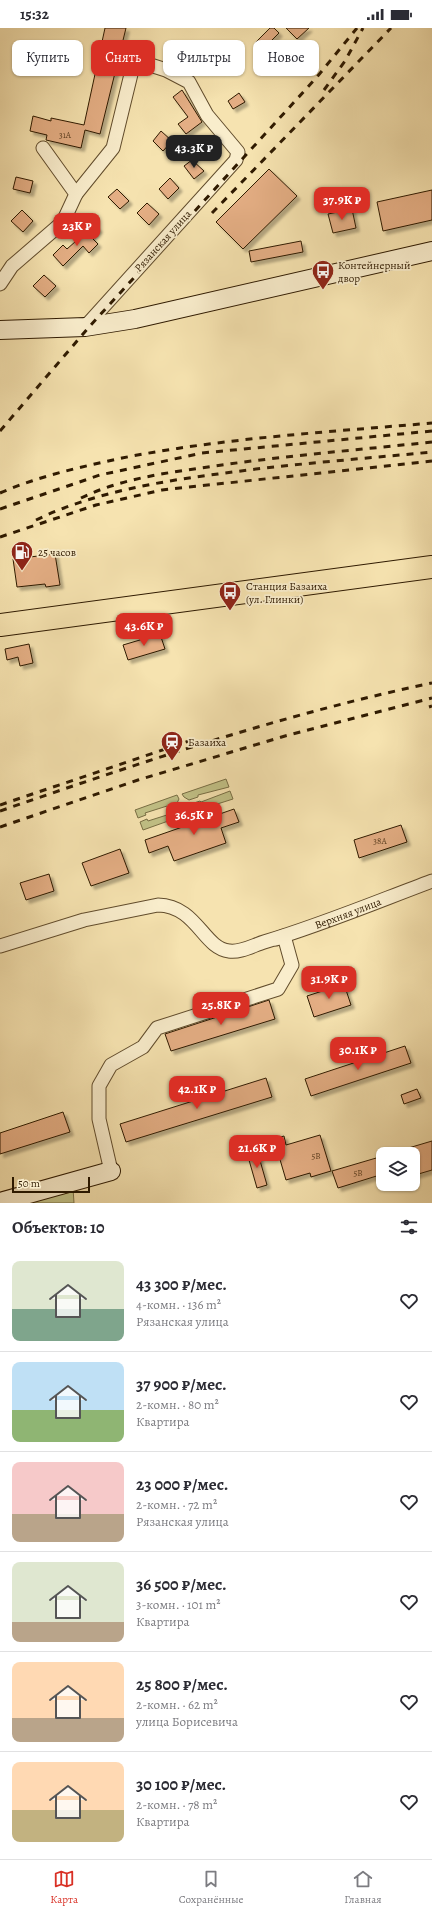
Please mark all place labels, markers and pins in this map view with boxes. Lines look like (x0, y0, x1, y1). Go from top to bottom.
pin: 43.3K ₽ (157, 135, 231, 169)
pin: 37.9K ₽ (305, 187, 379, 221)
pin: 23K ₽ (49, 213, 105, 247)
bus stop icon: Контейнерный двор (310, 258, 336, 291)
place label: Контейнерный двор (337, 258, 410, 286)
fuel station icon: 25 часов (9, 539, 35, 572)
place label: 25 часов (38, 545, 76, 560)
bus stop icon: Станция Базаиха (ул. Глинки) (217, 579, 243, 612)
place label: Станция Базаиха (ул. Глинки) (246, 579, 328, 607)
pin: 43.6K ₽ (107, 613, 181, 647)
station icon: Базаиха (159, 729, 185, 762)
place label: Базаиха (188, 735, 227, 750)
pin: 36.5K ₽ (157, 802, 231, 836)
pin: 31.9K ₽ (292, 966, 366, 1000)
pin: 25.8K ₽ (184, 992, 258, 1026)
pin: 30.1K ₽ (321, 1037, 395, 1071)
pin: 42.1K ₽ (160, 1076, 234, 1110)
pin: 21.6K ₽ (220, 1135, 294, 1169)

